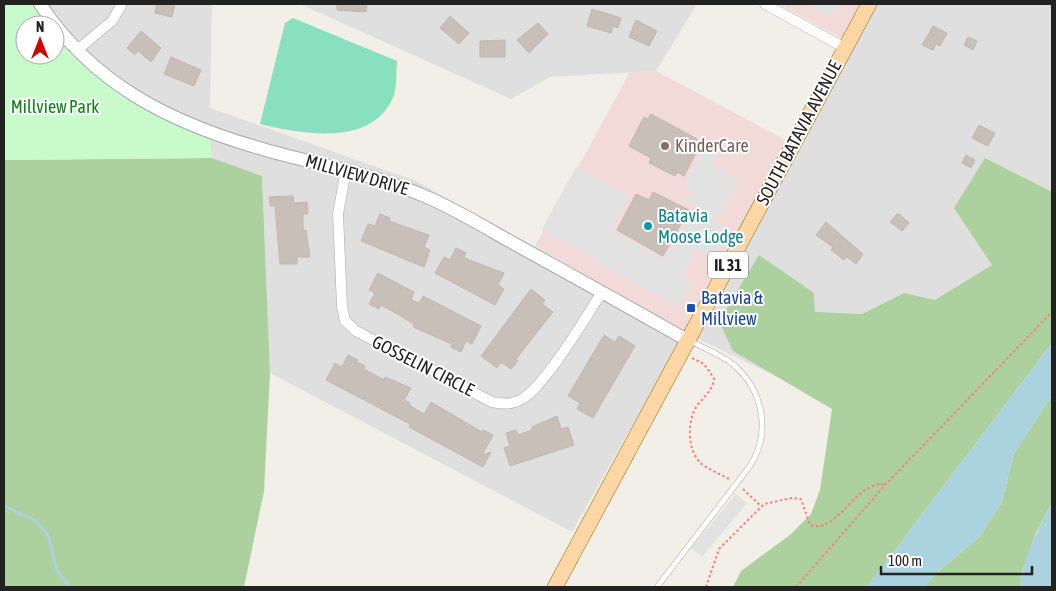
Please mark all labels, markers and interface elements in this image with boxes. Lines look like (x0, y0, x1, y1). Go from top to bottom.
north arrow (15, 15, 65, 65)
text: N (36, 19, 44, 35)
street label: SOUTH BATAVIA AVENUE (752, 57, 846, 208)
park label: Millview Park (11, 96, 99, 117)
place label: KinderCare (675, 135, 749, 156)
marker: KinderCare (659, 140, 671, 152)
street label: MILLVIEW DRIVE (303, 150, 411, 199)
place label: Batavia Moose Lodge (658, 205, 743, 247)
marker: Batavia Moose Lodge (642, 220, 654, 232)
road number: IL 31 (708, 252, 748, 278)
place label: Batavia & Millview (701, 287, 764, 329)
marker: Batavia & Millview (685, 302, 697, 314)
street label: GOSSELIN CIRCLE (369, 331, 478, 400)
scale bar (881, 544, 1032, 576)
text: 100 m (888, 552, 922, 569)

